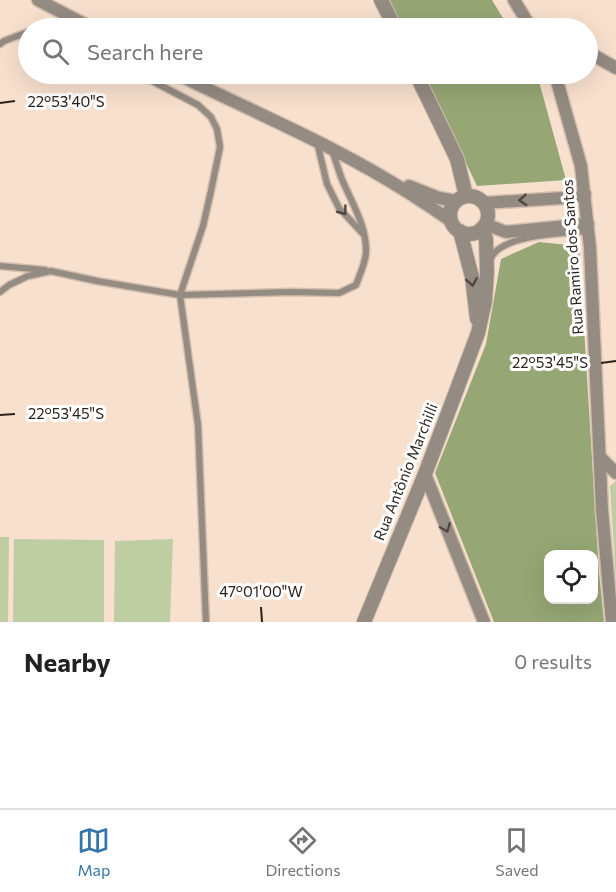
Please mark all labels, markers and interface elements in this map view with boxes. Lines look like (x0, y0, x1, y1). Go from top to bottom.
search box (18, 18, 598, 84)
icon: search (39, 35, 72, 68)
text: Search here (87, 38, 203, 65)
text: 22°53'40"S (27, 92, 105, 110)
street label: Rua Ramiro dos Santos (558, 179, 586, 335)
one-way arrow (519, 194, 528, 207)
one-way arrow (336, 205, 347, 216)
one-way arrow (466, 277, 478, 286)
text: 22°53'45"S (512, 353, 588, 371)
street label: Rua Antônio Marchilli (369, 400, 441, 543)
text: 22°53'45"S (28, 404, 104, 422)
one-way arrow (439, 522, 451, 533)
map controls (544, 550, 598, 604)
button: locate (544, 550, 598, 604)
text: 47°01'00"W (219, 582, 303, 600)
text: Nearby (24, 646, 111, 677)
text: 0 results (514, 649, 592, 673)
tab: Map (77, 824, 110, 879)
tab: Directions (265, 824, 340, 879)
tab: Saved (495, 824, 539, 879)

